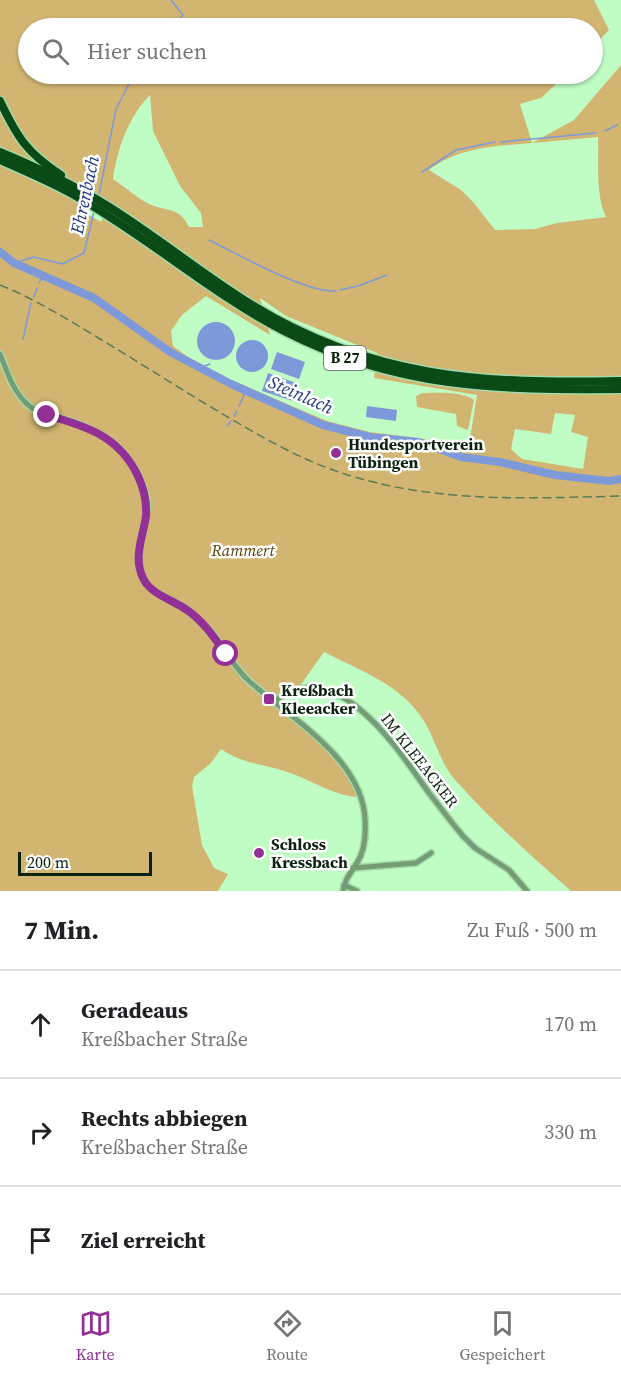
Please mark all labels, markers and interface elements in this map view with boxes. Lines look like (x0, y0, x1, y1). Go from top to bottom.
search box (18, 18, 603, 84)
icon: search (39, 35, 72, 68)
text: Hier suchen (87, 36, 207, 66)
water label: Ehrenbach (64, 153, 105, 237)
road number: B 27 (324, 346, 366, 370)
water label: Steinlach (265, 369, 338, 420)
route end (33, 401, 59, 427)
place label: Hundesportverein Tübingen (348, 433, 483, 473)
marker: Hundesportverein Tübingen (329, 446, 343, 460)
park label: Rammert (210, 539, 275, 561)
route start (212, 640, 238, 666)
place label: Kreßbach Kleeacker (281, 679, 356, 719)
marker: Kreßbach Kleeacker (262, 692, 276, 706)
street label: IM KLEEACKER (376, 708, 464, 812)
place label: Schloss Kressbach (271, 833, 348, 873)
marker: Schloss Kressbach (252, 846, 266, 860)
scale bar (18, 849, 152, 876)
text: 200 m (27, 851, 69, 873)
text: 7 Min. (24, 912, 99, 948)
text: Zu Fuß · 500 m (467, 916, 597, 944)
text: Geradeaus (81, 995, 188, 1025)
icon: ahead (24, 1008, 57, 1041)
text: 170 m (544, 1010, 597, 1038)
text: Kreßbacher Straße (81, 1025, 248, 1053)
text: Rechts abbiegen (81, 1103, 248, 1133)
icon: right (24, 1116, 57, 1149)
text: 330 m (544, 1118, 597, 1146)
text: Kreßbacher Straße (81, 1133, 248, 1161)
icon: arrive (24, 1224, 57, 1257)
text: Ziel erreicht (81, 1225, 205, 1255)
tab: Karte (76, 1307, 115, 1365)
tab: Route (266, 1307, 308, 1365)
tab: Gespeichert (459, 1307, 545, 1365)

